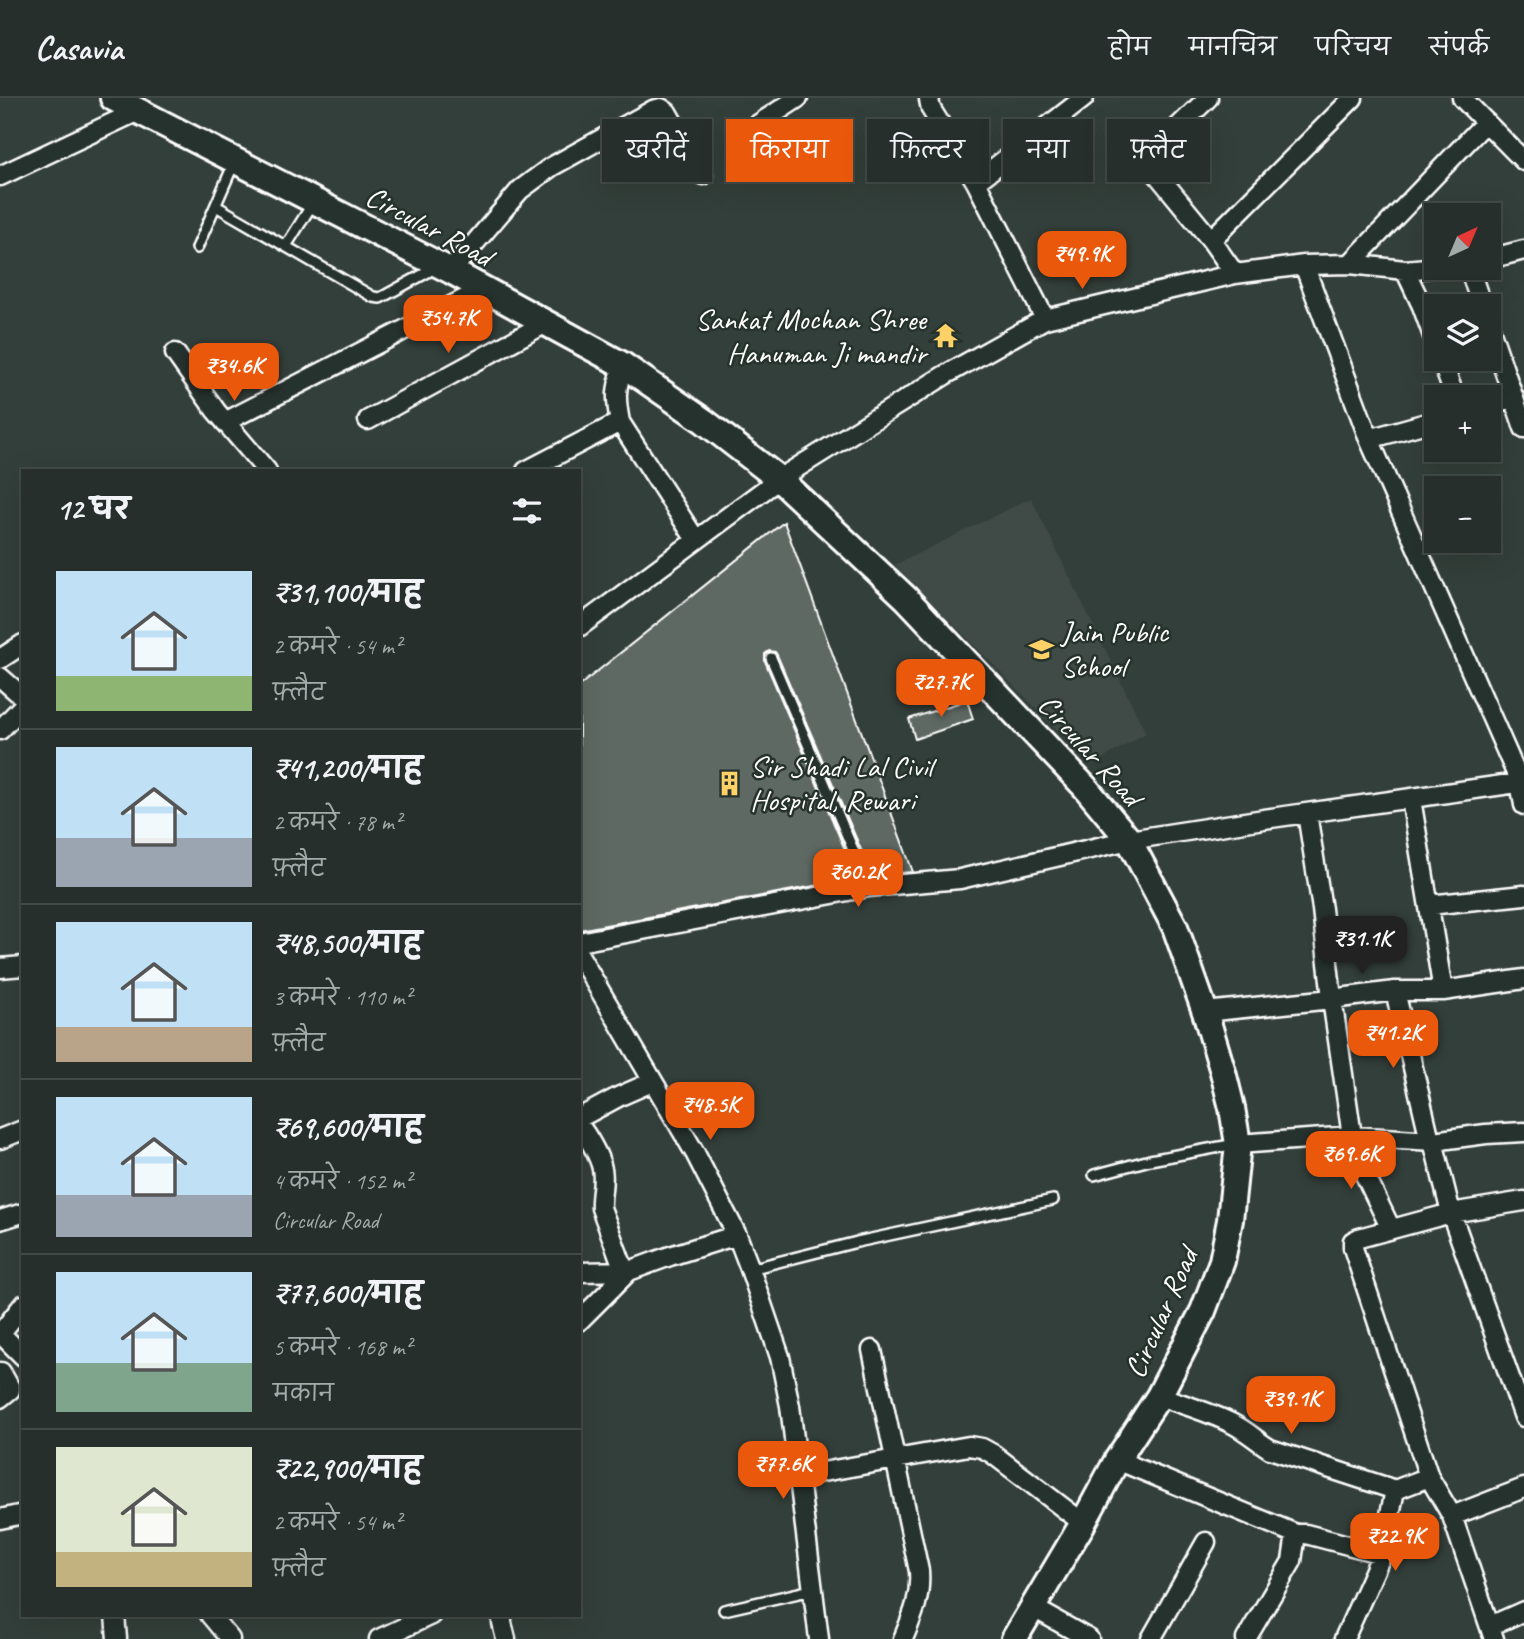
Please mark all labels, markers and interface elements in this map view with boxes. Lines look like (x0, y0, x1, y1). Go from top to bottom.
text: Casavia (35, 27, 123, 69)
text: होम (1108, 32, 1151, 62)
text: मानचित्र (1189, 32, 1277, 62)
text: परिचय (1315, 32, 1391, 62)
text: संपर्क (1429, 32, 1489, 62)
chip: खरीदें (602, 119, 712, 182)
chip: किराया (726, 119, 853, 182)
chip: फ़िल्टर (867, 119, 989, 182)
chip: नया (1003, 119, 1093, 182)
chip: फ़्लैट (1107, 119, 1210, 182)
street label: Circular Road (359, 177, 502, 277)
north arrow (1424, 203, 1502, 280)
map controls (1424, 203, 1501, 553)
pin: ₹49.9K (1025, 232, 1139, 291)
text: ₹49.9K (1053, 239, 1111, 268)
button: layers (1424, 294, 1501, 371)
pin: ₹54.7K (391, 296, 505, 355)
place label: Sankat Mochan Shree Hanuman Ji mandir (695, 300, 929, 372)
text: ₹54.7K (419, 303, 477, 332)
temple icon: Sankat Mochan Shree Hanuman Ji mandir (932, 322, 960, 350)
pin: ₹34.6K (177, 344, 291, 403)
text: ₹34.6K (205, 351, 263, 380)
button: + (1424, 385, 1501, 462)
button: − (1424, 476, 1501, 553)
text: 12 घर (56, 490, 130, 528)
icon: filters (508, 492, 546, 530)
text: ₹31,100/माह (273, 573, 423, 611)
icon: home (112, 599, 196, 683)
place label: Jain Public School (1059, 613, 1169, 685)
text: 2 कमरे · 54 m² (273, 632, 401, 661)
school or university icon: Jain Public School (1027, 635, 1055, 663)
pin: ₹27.7K (884, 660, 998, 719)
text: ₹27.7K (912, 667, 970, 696)
text: फ़्लैट (273, 678, 325, 707)
street label: Circular Road (1030, 686, 1153, 817)
place label: Sir Shadi Lal Civil Hospital, Rewari (750, 747, 937, 819)
text: ₹41,200/माह (273, 749, 423, 787)
building icon: Sir Shadi Lal Civil Hospital, Rewari (716, 769, 744, 797)
icon: home (112, 775, 196, 859)
text: 2 कमरे · 78 m² (273, 808, 401, 837)
pin: ₹60.2K (801, 850, 915, 909)
text: फ़्लैट (273, 854, 325, 883)
text: ₹60.2K (829, 857, 887, 886)
pin: ₹31.1K (1305, 916, 1419, 976)
text: ₹48,500/माह (273, 924, 422, 962)
text: ₹31.1K (1333, 924, 1391, 953)
icon: home (112, 950, 196, 1034)
text: 3 कमरे · 110 m² (273, 983, 411, 1012)
pin: ₹41.2K (1336, 1010, 1450, 1070)
text: ₹41.2K (1364, 1018, 1422, 1047)
text: फ़्लैट (273, 1029, 325, 1058)
pin: ₹48.5K (653, 1082, 767, 1142)
text: ₹48.5K (681, 1090, 739, 1119)
text: ₹69,600/माह (273, 1108, 423, 1146)
icon: home (112, 1125, 196, 1209)
pin: ₹69.6K (1294, 1132, 1408, 1191)
text: ₹69.6K (1322, 1139, 1380, 1168)
text: 4 कमरे · 152 m² (273, 1167, 411, 1196)
text: Circular Road (273, 1206, 379, 1235)
street label: Circular Road (1116, 1238, 1208, 1384)
text: ₹77,600/माह (273, 1274, 423, 1312)
icon: home (112, 1300, 196, 1384)
text: 5 कमरे · 168 m² (273, 1333, 411, 1362)
pin: ₹39.1K (1234, 1376, 1348, 1436)
text: मकान (273, 1379, 334, 1408)
text: ₹39.1K (1262, 1384, 1320, 1413)
pin: ₹77.6K (726, 1442, 840, 1501)
text: ₹22,900/माह (273, 1449, 422, 1487)
text: ₹77.6K (754, 1449, 812, 1478)
icon: home (112, 1475, 196, 1559)
text: 2 कमरे · 54 m² (273, 1508, 401, 1537)
pin: ₹22.9K (1338, 1514, 1452, 1573)
text: ₹22.9K (1366, 1521, 1424, 1550)
text: फ़्लैट (273, 1554, 325, 1583)

